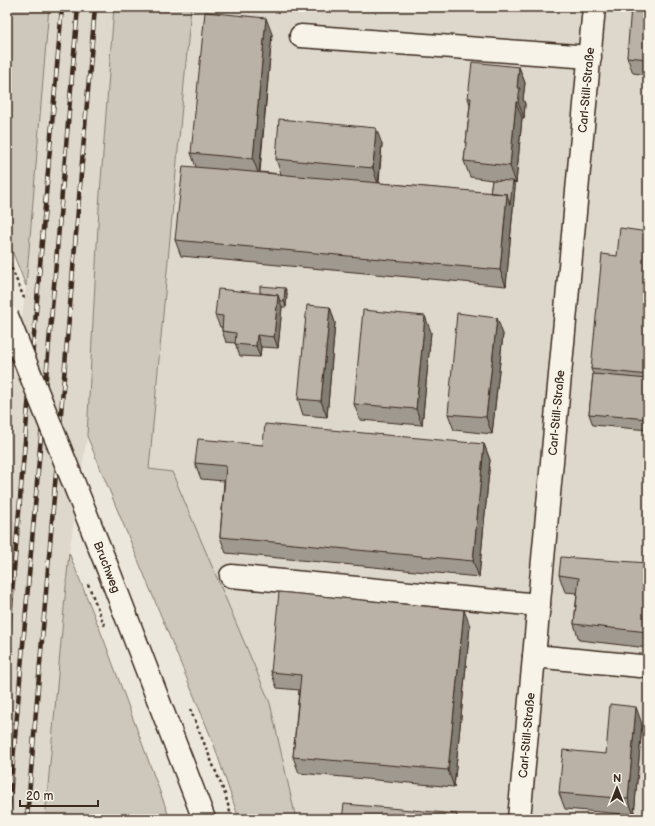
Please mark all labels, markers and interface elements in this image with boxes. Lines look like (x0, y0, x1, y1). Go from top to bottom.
street label: Carl-Still-Straße (575, 47, 598, 134)
street label: Carl-Still-Straße (546, 369, 568, 456)
street label: Bruchweg (90, 539, 123, 595)
street label: Carl-Still-Straße (516, 692, 539, 779)
north arrow (597, 768, 637, 808)
text: N (613, 772, 621, 785)
scale bar (20, 782, 98, 808)
text: 20 m (26, 789, 53, 804)

